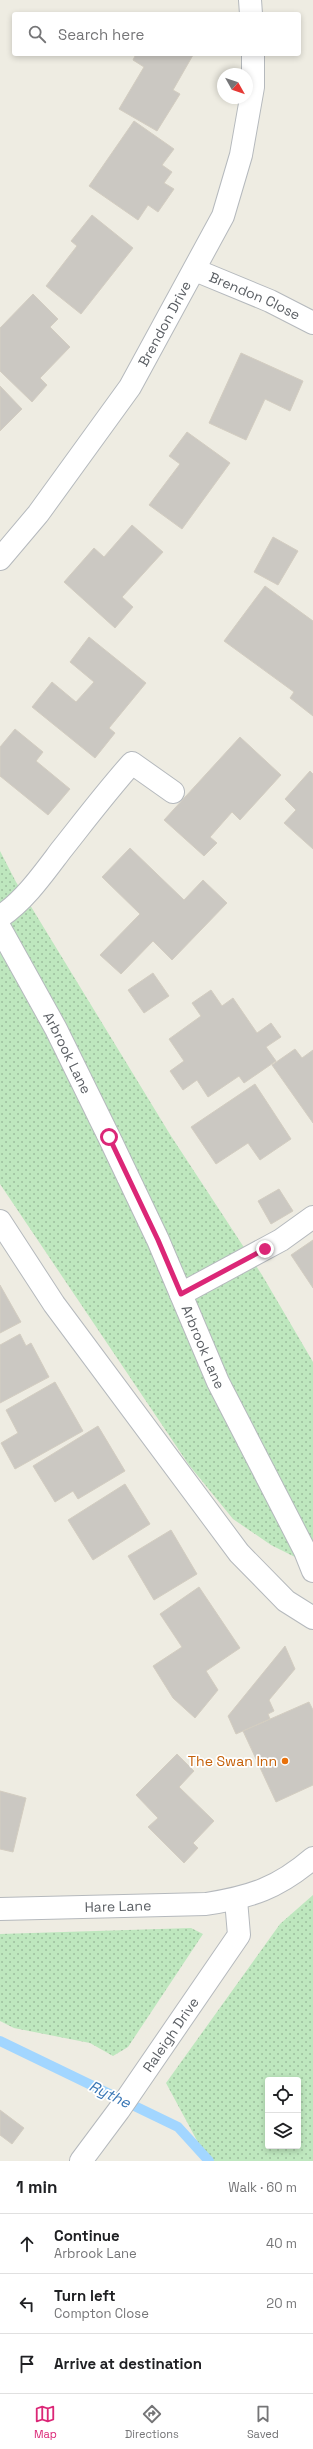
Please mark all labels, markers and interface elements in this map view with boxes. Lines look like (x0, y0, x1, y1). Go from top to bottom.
search box (12, 12, 301, 56)
icon: search (26, 23, 48, 45)
text: Search here (58, 25, 144, 44)
north arrow (217, 68, 253, 104)
street label: Brendon Close (206, 268, 303, 324)
street label: Brendon Drive (134, 278, 195, 369)
street label: Arbrook Lane (39, 1009, 95, 1097)
route start (100, 1128, 118, 1146)
route end (256, 1240, 274, 1258)
street label: Arbrook Lane (178, 1302, 229, 1392)
place label: The Swan Inn (188, 1752, 277, 1770)
marker: The Swan Inn (280, 1756, 290, 1766)
street label: Hare Lane (84, 1896, 152, 1916)
street label: Raleigh Drive (139, 1994, 203, 2076)
water label: Rythe (86, 2076, 135, 2113)
map controls (265, 2077, 301, 2149)
button: locate (265, 2077, 301, 2113)
button: layers (265, 2113, 301, 2149)
text: 1 min (16, 2176, 58, 2198)
text: Walk · 60 m (228, 2179, 297, 2196)
text: Continue (54, 2226, 120, 2245)
icon: ahead (16, 2233, 38, 2255)
text: 40 m (266, 2235, 297, 2252)
text: Arbrook Lane (54, 2245, 137, 2262)
text: Turn left (54, 2286, 116, 2305)
icon: left (16, 2293, 38, 2315)
text: 20 m (266, 2295, 297, 2312)
text: Compton Close (54, 2305, 149, 2322)
icon: arrive (16, 2353, 38, 2375)
text: Arrive at destination (54, 2354, 202, 2373)
tab: Map (34, 2403, 57, 2441)
tab: Directions (125, 2403, 179, 2441)
tab: Saved (247, 2403, 279, 2441)

